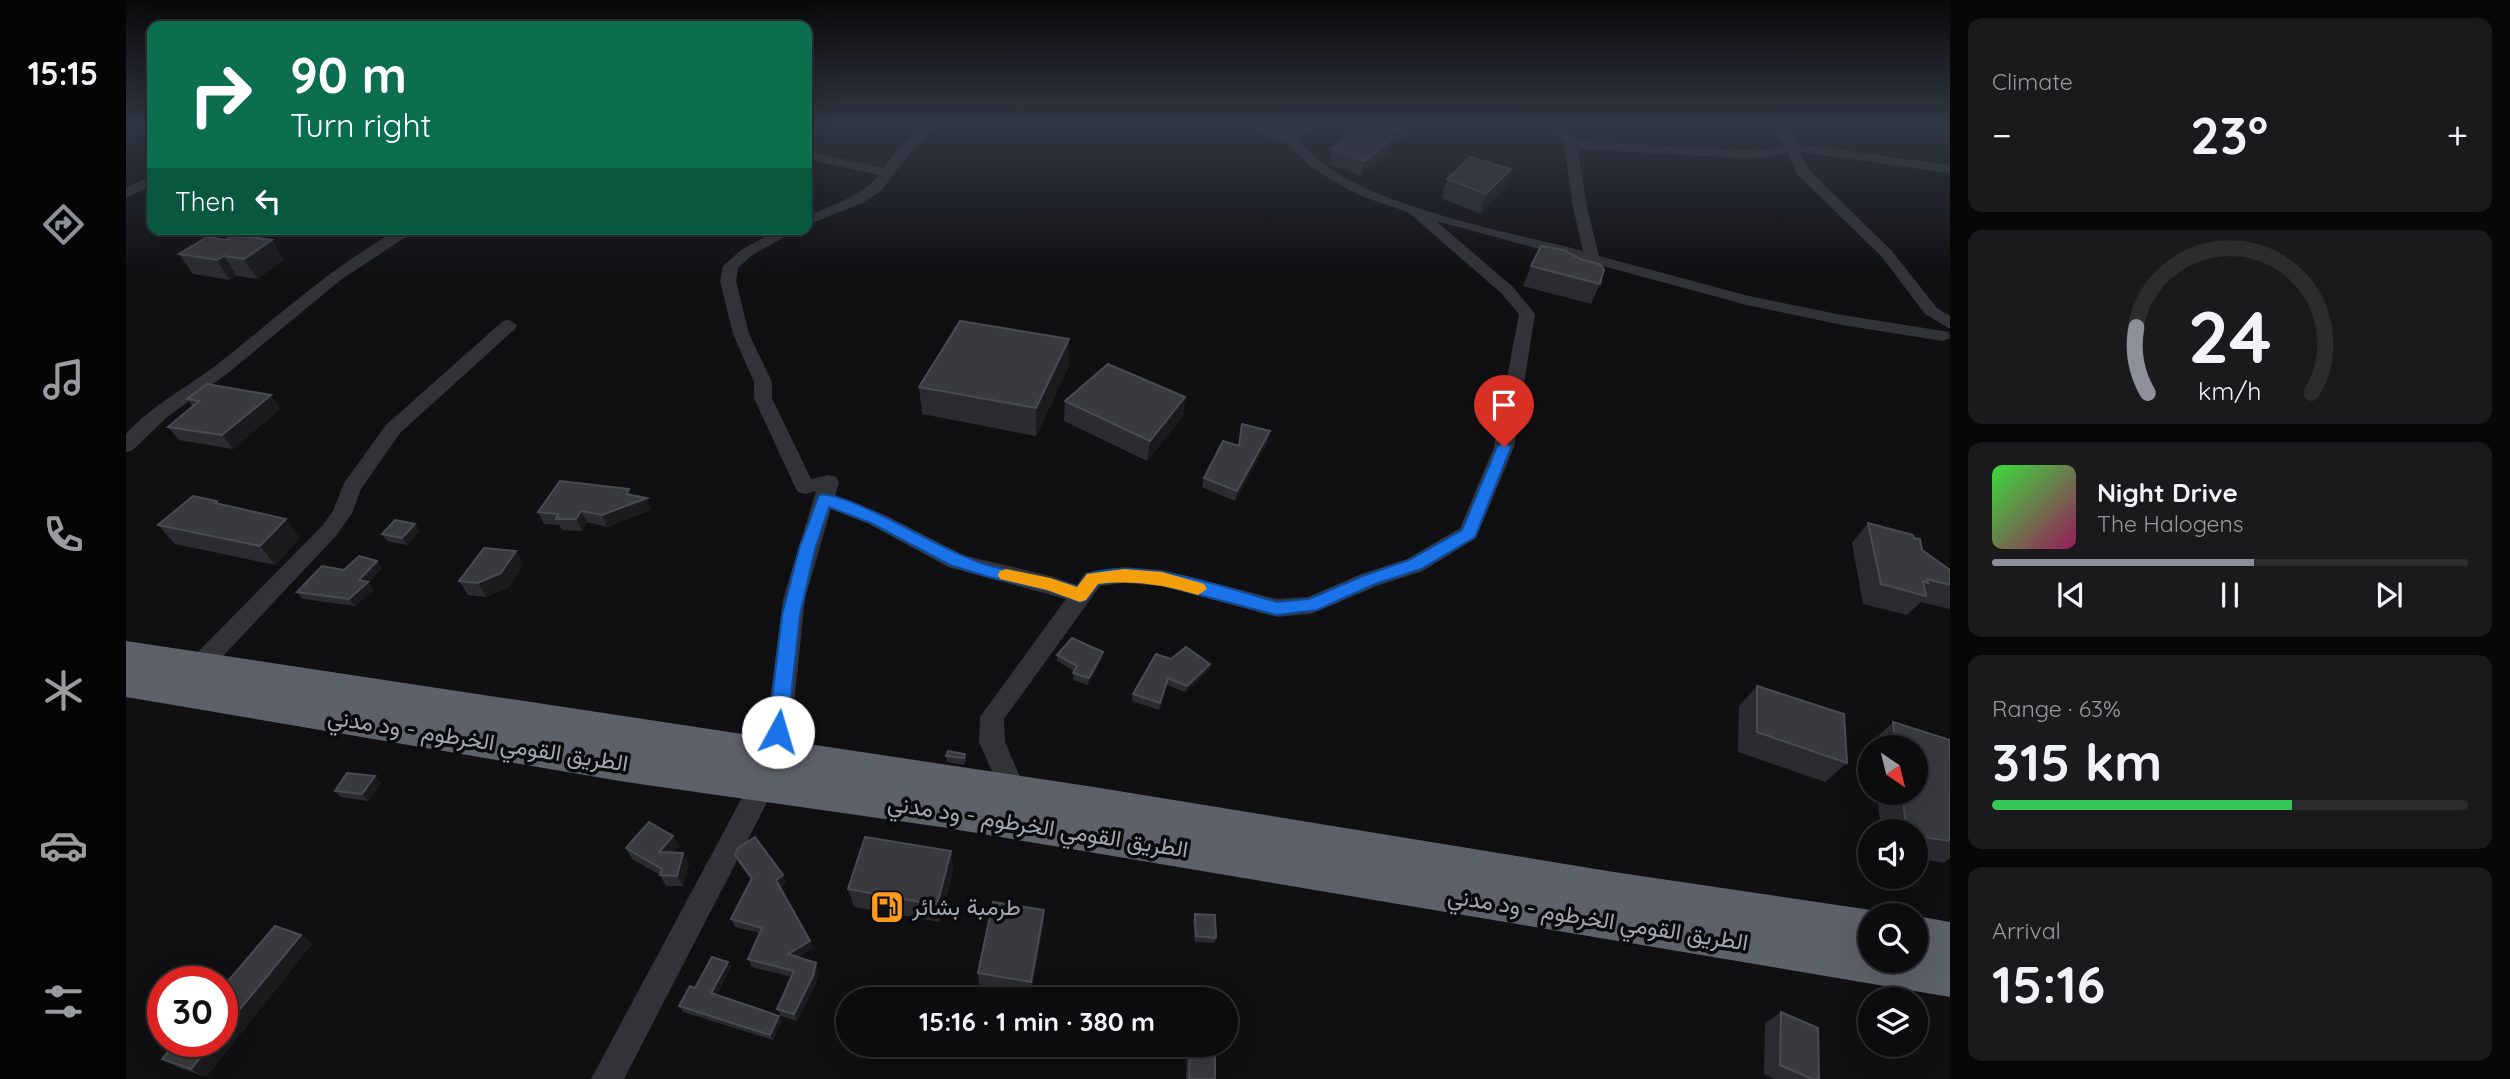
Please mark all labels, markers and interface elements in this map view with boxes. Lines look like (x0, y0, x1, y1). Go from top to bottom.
text: 90 m (290, 44, 407, 105)
icon: right (175, 49, 266, 140)
text: 15:15 (28, 53, 98, 93)
text: Climate (1992, 67, 2073, 96)
text: 23° (2190, 102, 2268, 167)
text: Turn right (290, 105, 431, 145)
text: − (1992, 111, 2012, 159)
text: + (2447, 111, 2468, 159)
icon: left (249, 182, 287, 220)
text: Then (175, 185, 235, 218)
icon: directions (39, 200, 88, 249)
text: 24 (2188, 291, 2272, 382)
icon: music (39, 355, 88, 404)
pin (1474, 375, 1534, 447)
text: km/h (2198, 375, 2262, 406)
icon: arrive (1485, 386, 1523, 424)
text: Night Drive (2097, 476, 2238, 509)
text: The Halogens (2097, 509, 2244, 538)
icon: phone (39, 510, 88, 559)
icon: previous (2052, 576, 2090, 614)
icon: pause (2211, 576, 2249, 614)
icon: next (2370, 576, 2408, 614)
icon: climate (39, 666, 88, 715)
text: Range · 63% (1992, 694, 2121, 723)
position arrow (741, 695, 815, 769)
street label: الطريق القومي الخرطوم - ود مدني (325, 701, 630, 783)
text: 315 km (1992, 729, 2162, 794)
north arrow (1858, 735, 1928, 805)
map controls (1858, 735, 1928, 1057)
street label: الطريق القومي الخرطوم - ود مدني (885, 787, 1190, 869)
button: sound (1858, 819, 1928, 889)
icon: car (39, 821, 88, 870)
street label: الطريق القومي الخرطوم - ود مدني (1445, 880, 1750, 962)
fuel station icon: طرمبة بشائر (868, 888, 906, 926)
place label: طرمبة بشائر (911, 892, 1021, 922)
button: search (1858, 903, 1928, 973)
text: Arrival (1992, 916, 2061, 945)
text: 15:16 (1992, 951, 2105, 1016)
speed limit sign: 30 (147, 966, 238, 1057)
icon: filters (39, 977, 88, 1026)
button: layers (1858, 987, 1928, 1057)
text: 15:16 · 1 min · 380 m (919, 1005, 1155, 1038)

